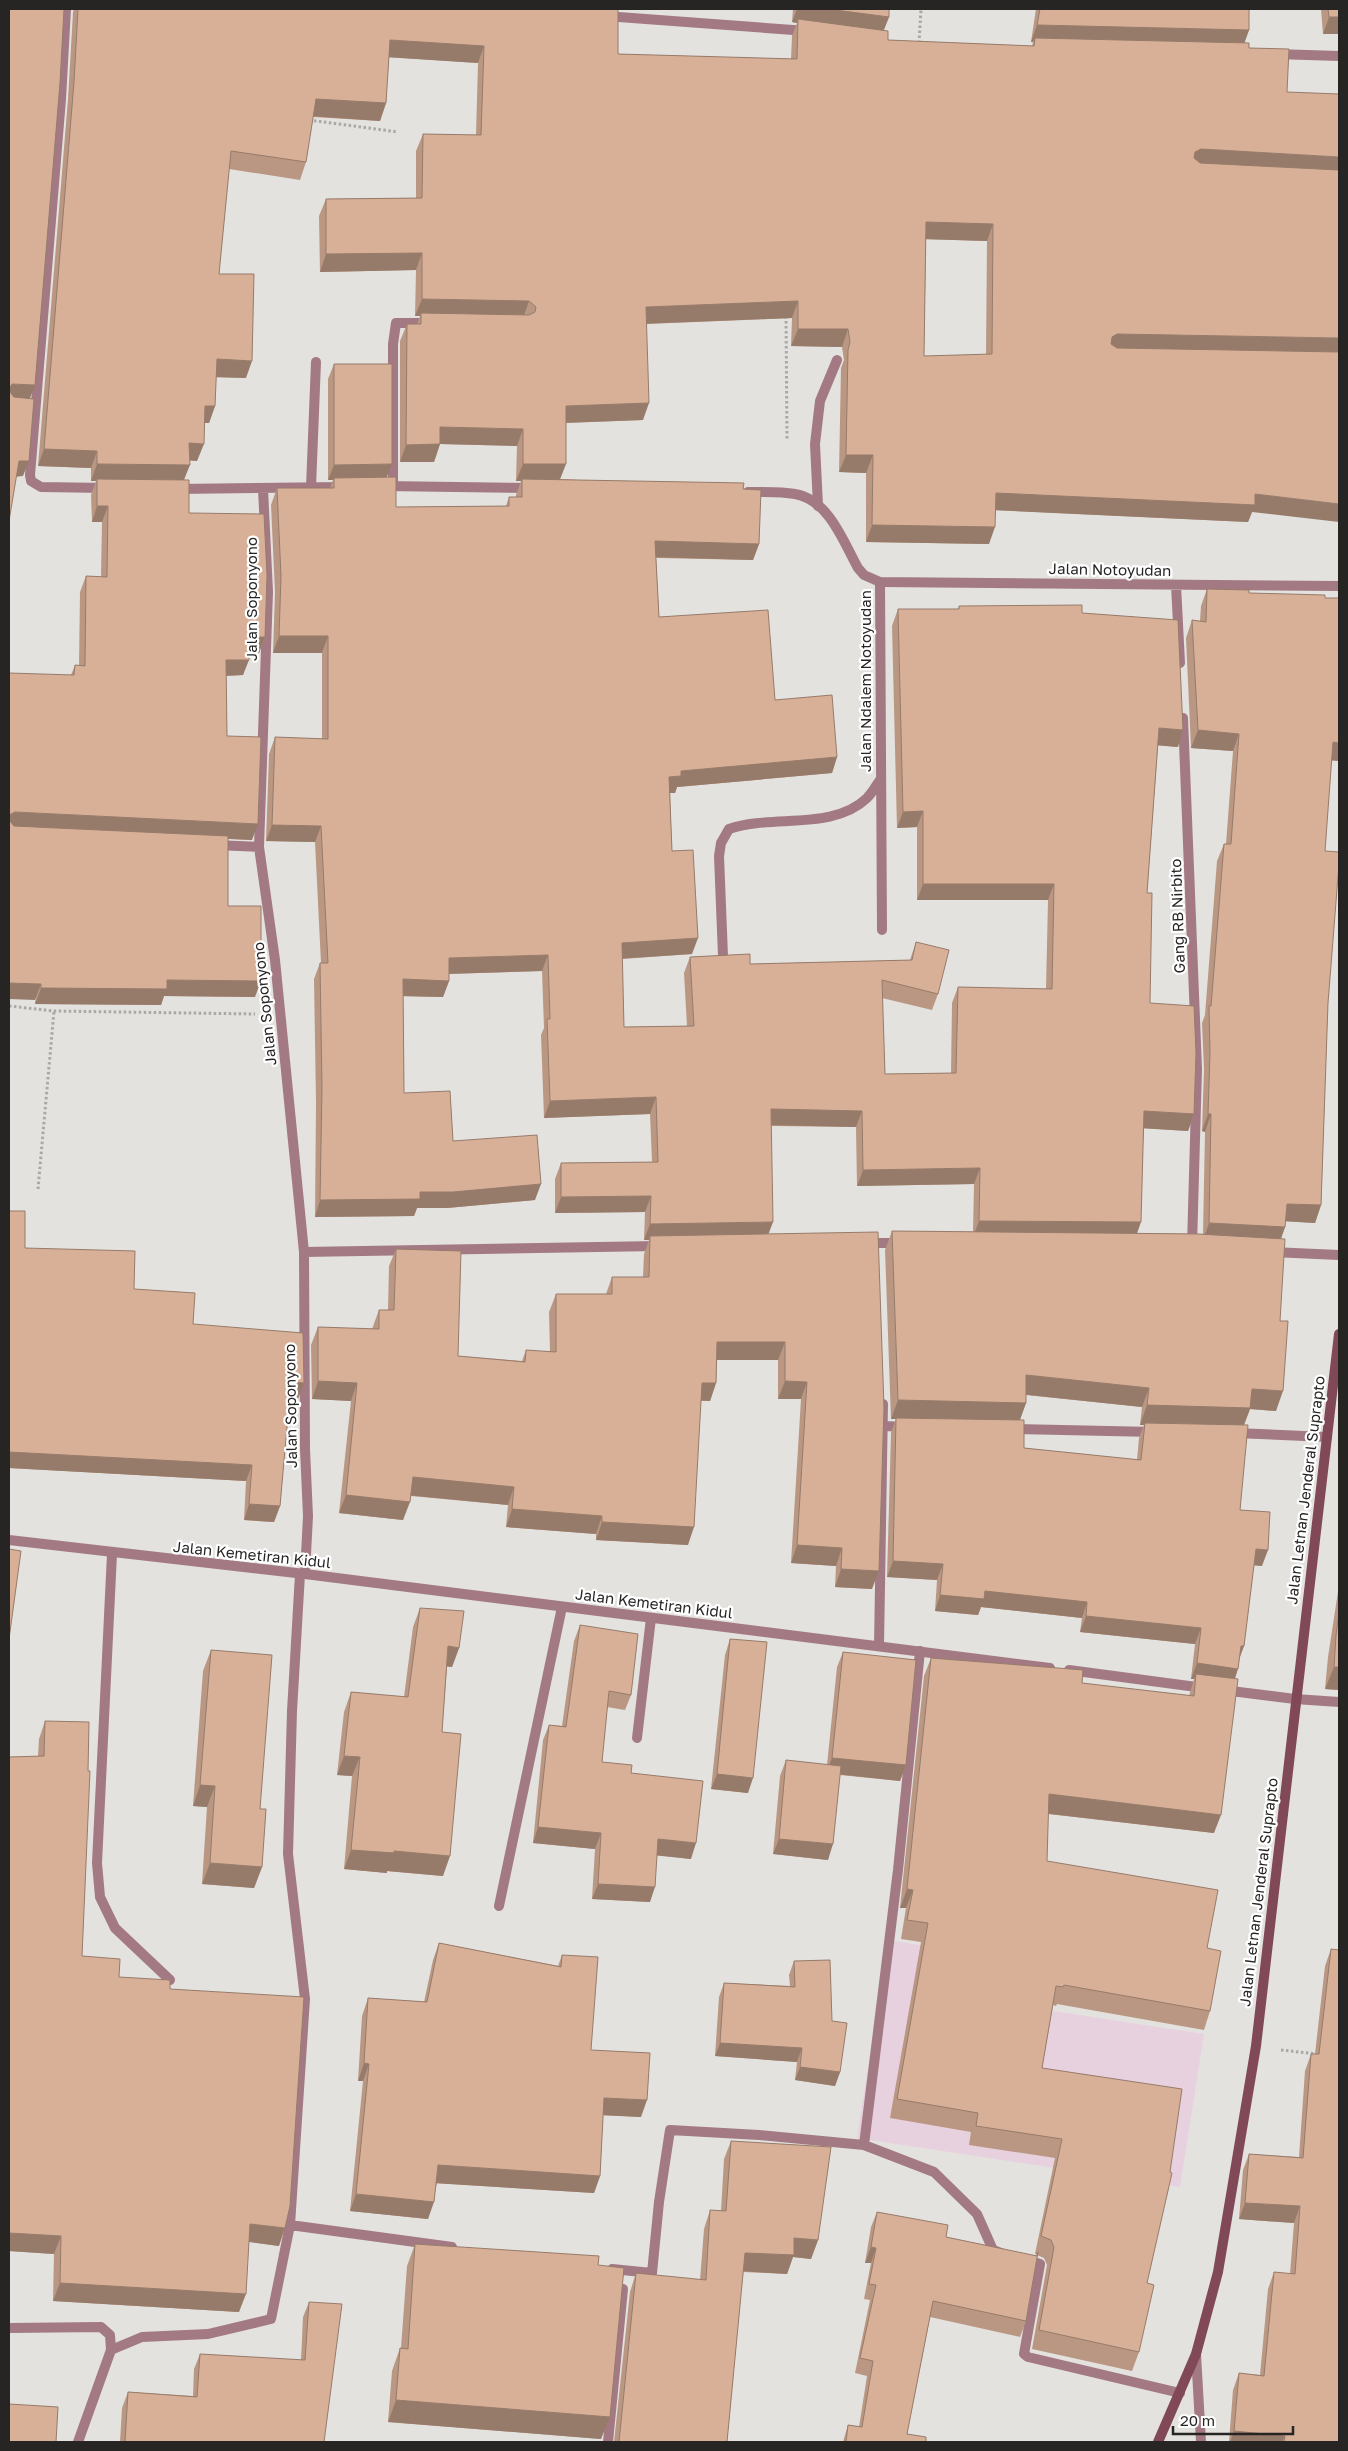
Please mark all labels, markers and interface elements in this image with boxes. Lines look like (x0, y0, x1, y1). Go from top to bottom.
street label: Jalan Soponyono (242, 537, 260, 661)
street label: Jalan Notoyudan (1049, 559, 1171, 579)
street label: Jalan Ndalem Notoyudan (856, 590, 874, 772)
street label: Gang RB Nirbito (1166, 858, 1188, 974)
street label: Jalan Soponyono (249, 941, 279, 1067)
street label: Jalan Soponyono (280, 1344, 300, 1468)
street label: Jalan Letnan Jenderal Suprapto (1282, 1375, 1328, 1605)
street label: Jalan Kemetiran Kidul (172, 1537, 332, 1571)
street label: Jalan Kemetiran Kidul (574, 1584, 734, 1622)
street label: Jalan Letnan Jenderal Suprapto (1235, 1777, 1281, 2007)
scale bar (1173, 2404, 1293, 2436)
text: 20 m (1180, 2411, 1215, 2429)

